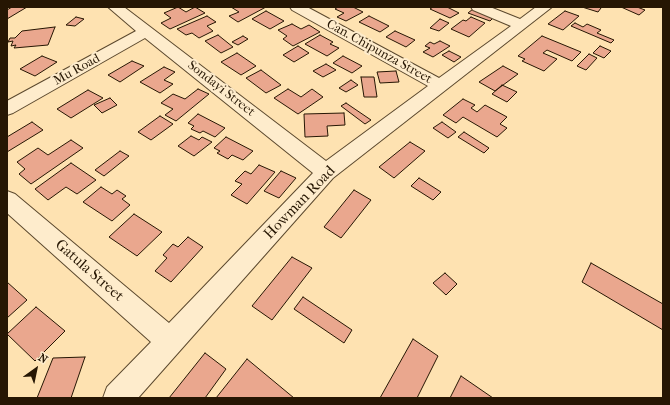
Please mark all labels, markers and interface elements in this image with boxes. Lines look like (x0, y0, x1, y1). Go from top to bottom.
street label: Can. Chipunza Street (324, 17, 434, 87)
street label: Mu Road (51, 51, 103, 89)
street label: Sondayi Street (184, 58, 258, 120)
street label: Howman Road (261, 163, 339, 243)
street label: Gatula Street (51, 236, 127, 306)
north arrow (16, 349, 56, 389)
text: N (36, 351, 50, 366)

